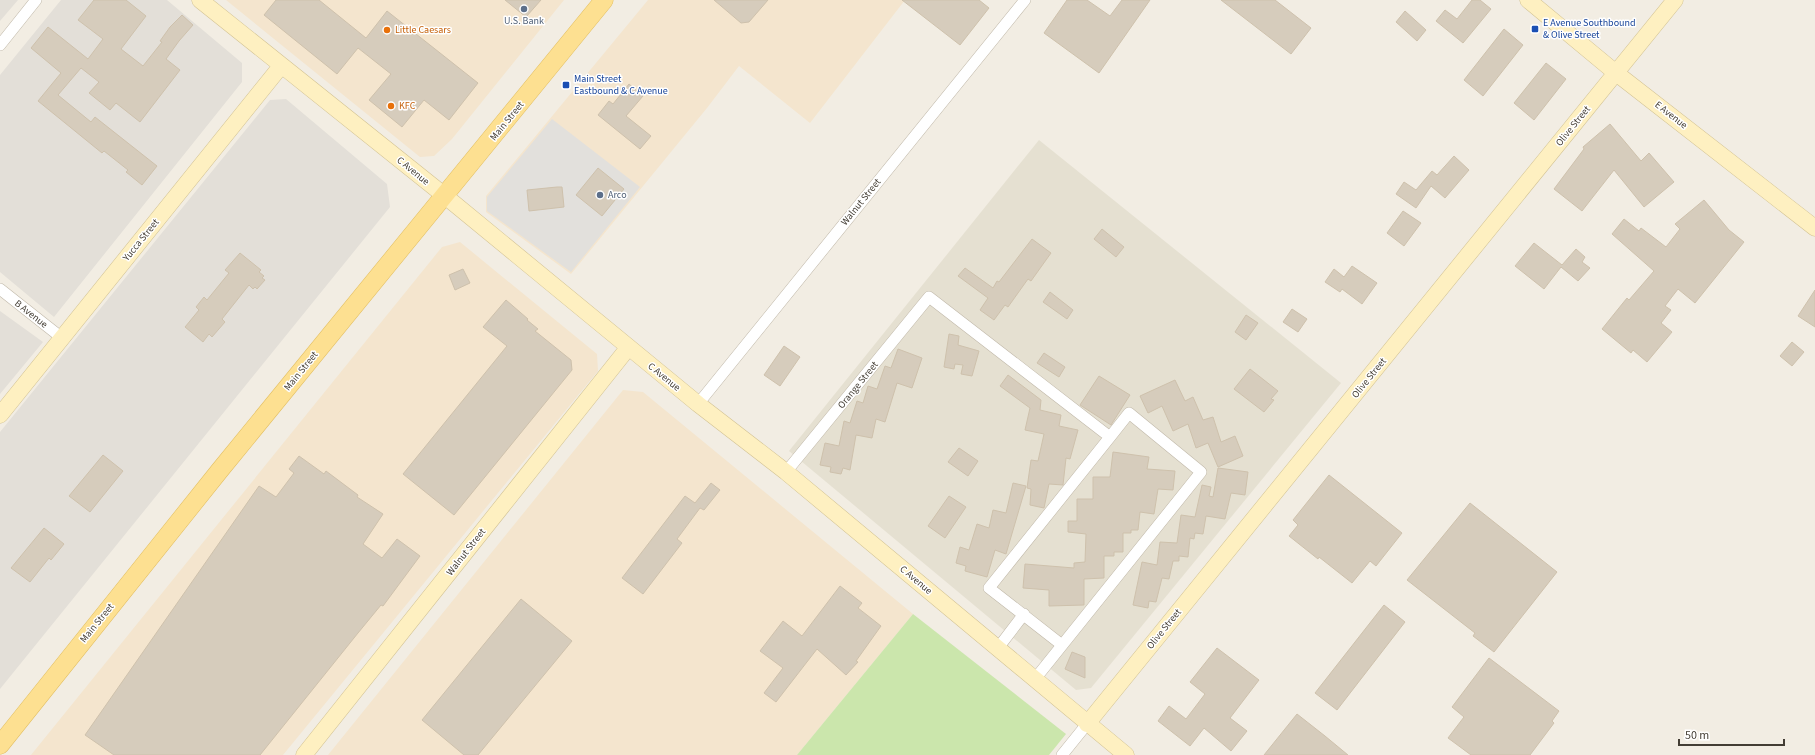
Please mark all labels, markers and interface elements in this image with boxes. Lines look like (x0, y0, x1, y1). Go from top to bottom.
marker: U.S. Bank (519, 4, 529, 14)
place label: U.S. Bank (504, 14, 544, 28)
place label: E Avenue Southbound & Olive Street (1543, 16, 1636, 42)
place label: Little Caesars (395, 23, 451, 37)
marker: E Avenue Southbound & Olive Street (1530, 24, 1540, 34)
marker: Little Caesars (382, 25, 392, 35)
place label: Main Street Eastbound & C Avenue (574, 72, 668, 98)
marker: Main Street Eastbound & C Avenue (561, 80, 571, 90)
street label: Main Street (487, 98, 528, 144)
street label: E Avenue (1652, 98, 1690, 132)
place label: KFC (399, 99, 416, 113)
marker: KFC (386, 101, 396, 111)
street label: Olive Street (1552, 102, 1594, 149)
street label: C Avenue (394, 153, 432, 189)
street label: Walnut Street (838, 175, 885, 228)
place label: Arco (608, 188, 627, 202)
marker: Arco (595, 190, 605, 200)
street label: Yucca Street (119, 215, 163, 265)
street label: B Avenue (11, 297, 51, 331)
street label: Main Street (281, 348, 322, 394)
street label: Olive Street (1348, 354, 1390, 401)
street label: Orange Street (835, 358, 882, 412)
street label: C Avenue (645, 359, 683, 395)
street label: Walnut Street (443, 525, 489, 579)
street label: C Avenue (897, 562, 935, 598)
street label: Main Street (77, 600, 118, 646)
street label: Olive Street (1143, 605, 1185, 652)
scale bar (1679, 721, 1784, 747)
text: 50 m (1685, 727, 1709, 744)

